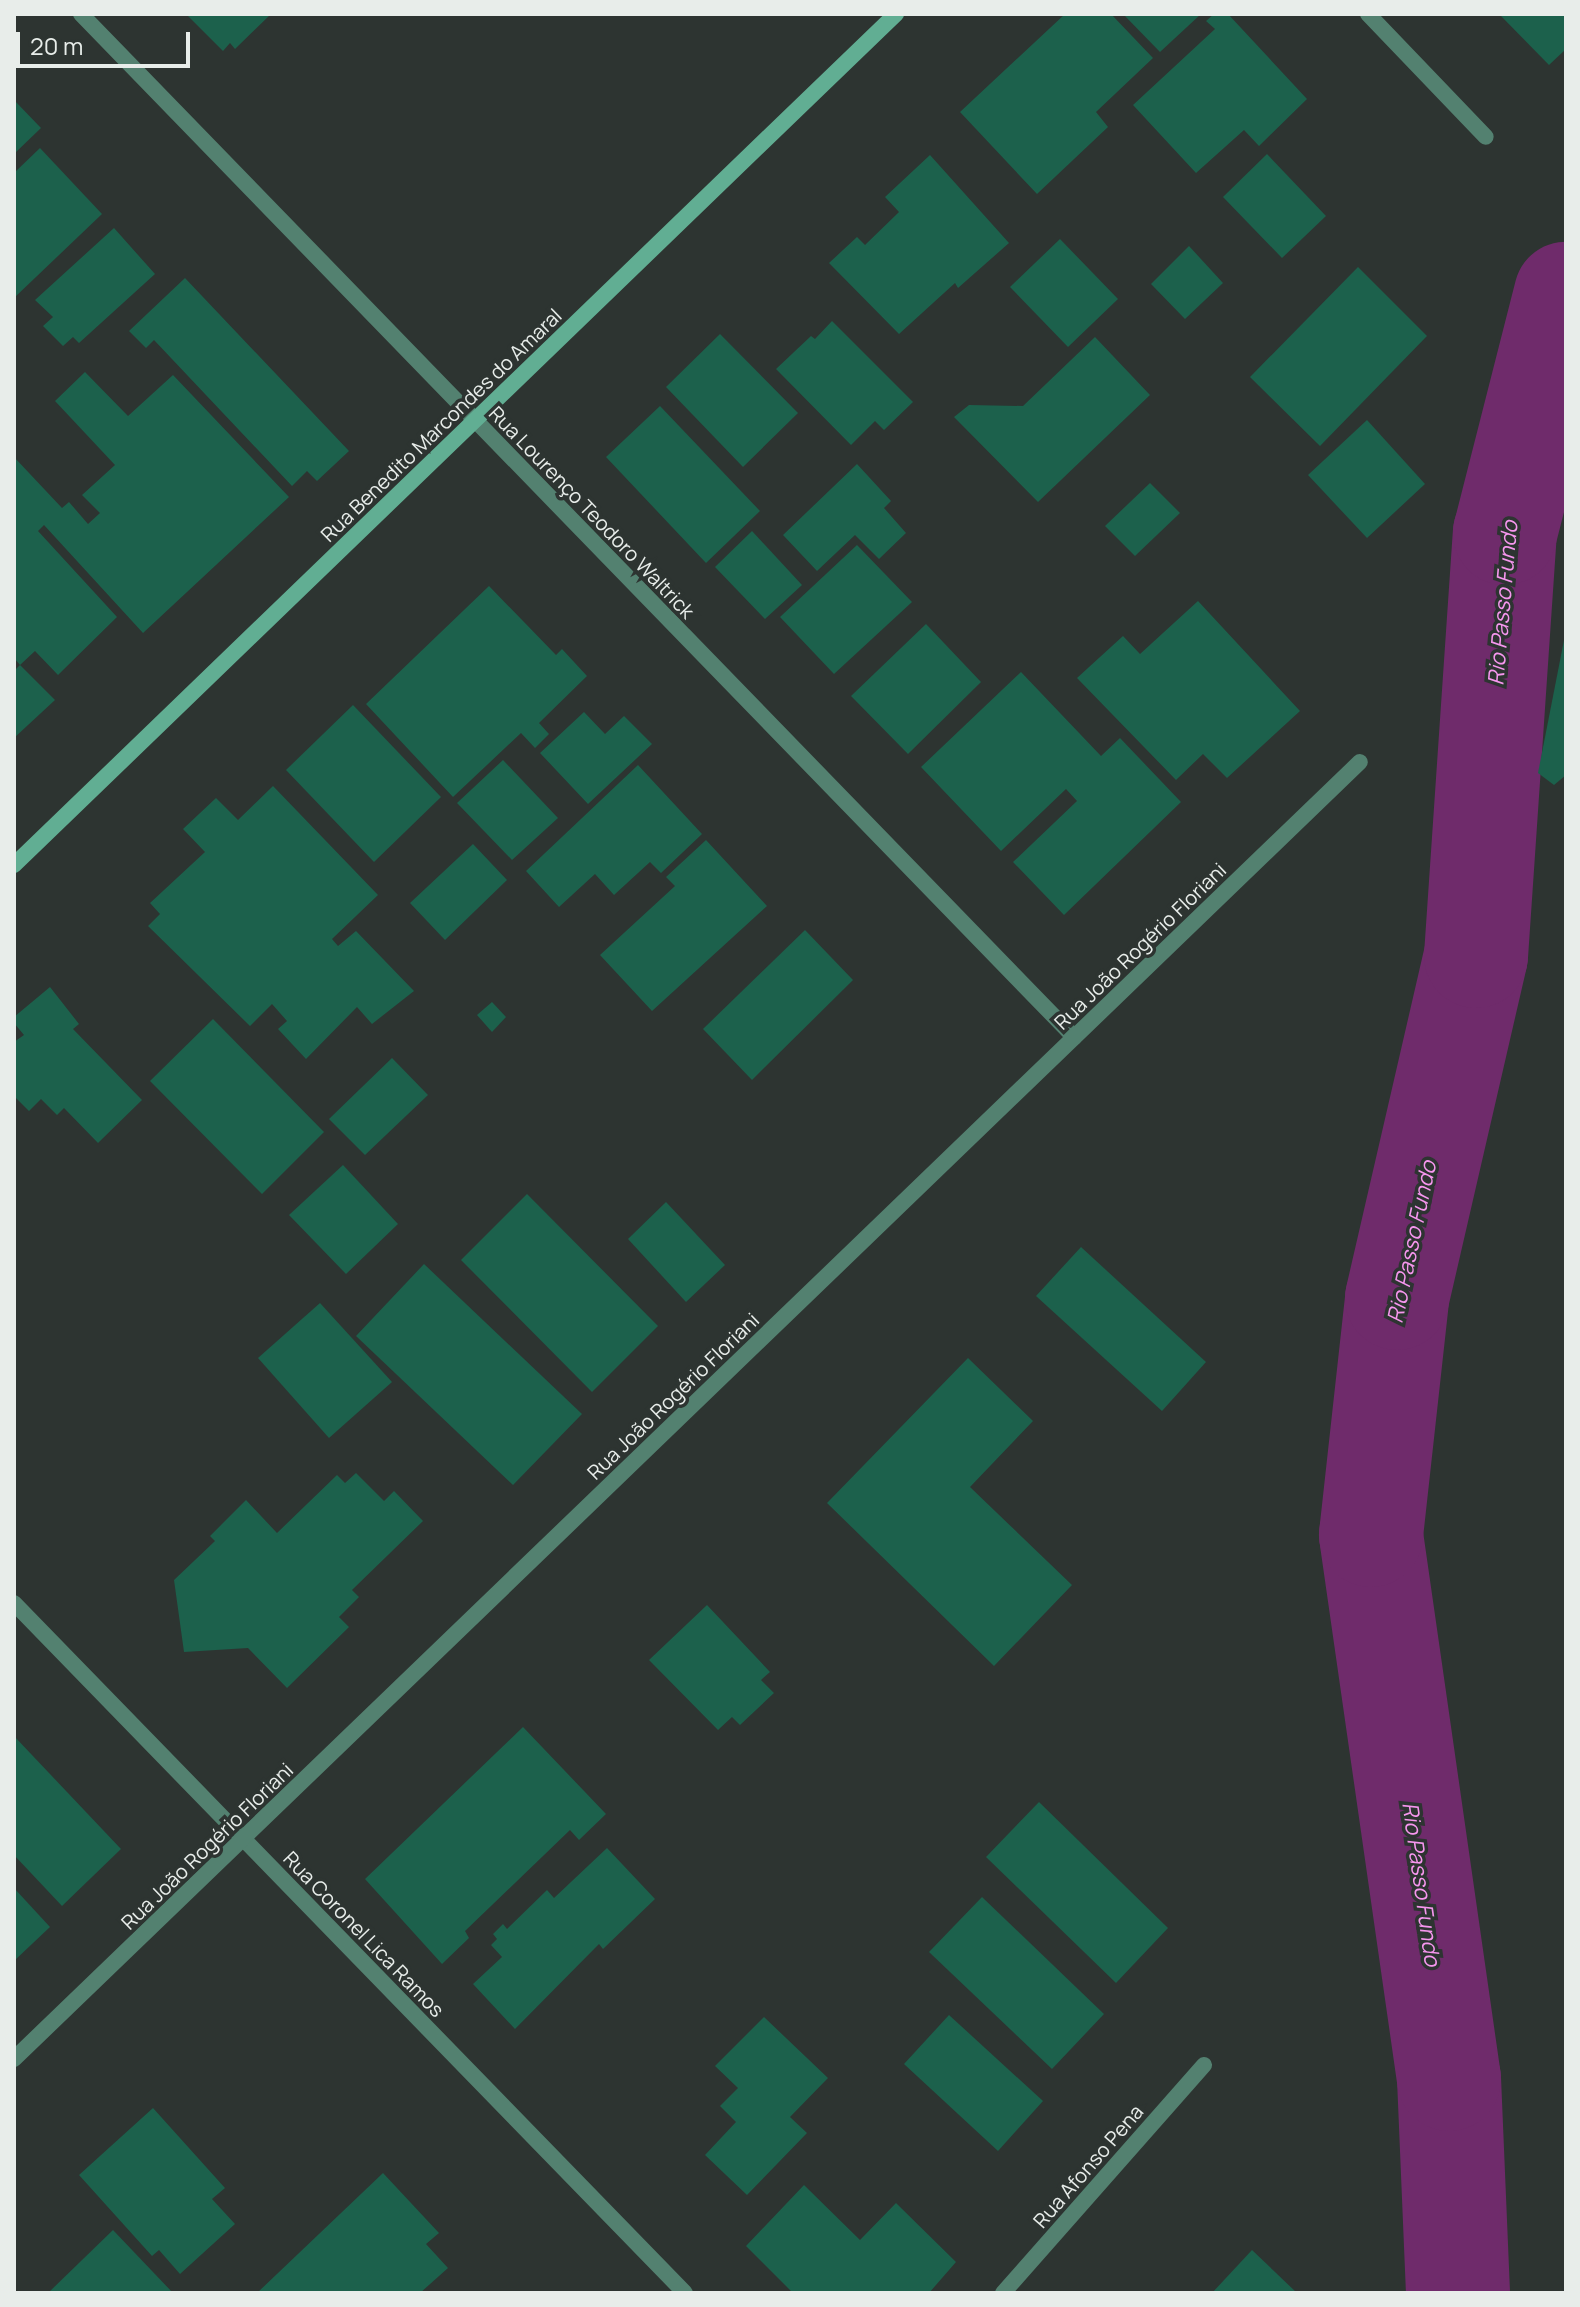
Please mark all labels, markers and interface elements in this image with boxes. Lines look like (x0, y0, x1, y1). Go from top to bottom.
scale bar (20, 16, 194, 66)
text: 20 m (30, 29, 83, 62)
street label: Rua Benedito Marcondes do Amaral (316, 303, 566, 547)
street label: Rua Lourenço Teodoro Waltrick (484, 401, 700, 623)
water label: Rio Passo Fundo (1483, 520, 1523, 686)
street label: Rua João Rogério Floriani (1049, 858, 1231, 1034)
water label: Rio Passo Fundo (1382, 1159, 1442, 1325)
street label: Rua João Rogério Floriani (582, 1308, 764, 1484)
street label: Rua João Rogério Floriani (116, 1758, 298, 1934)
water label: Rio Passo Fundo (1396, 1800, 1446, 1968)
street label: Rua Coronel Lica Ramos (279, 1846, 449, 2022)
street label: Rua Afonso Pena (1028, 2100, 1148, 2232)

